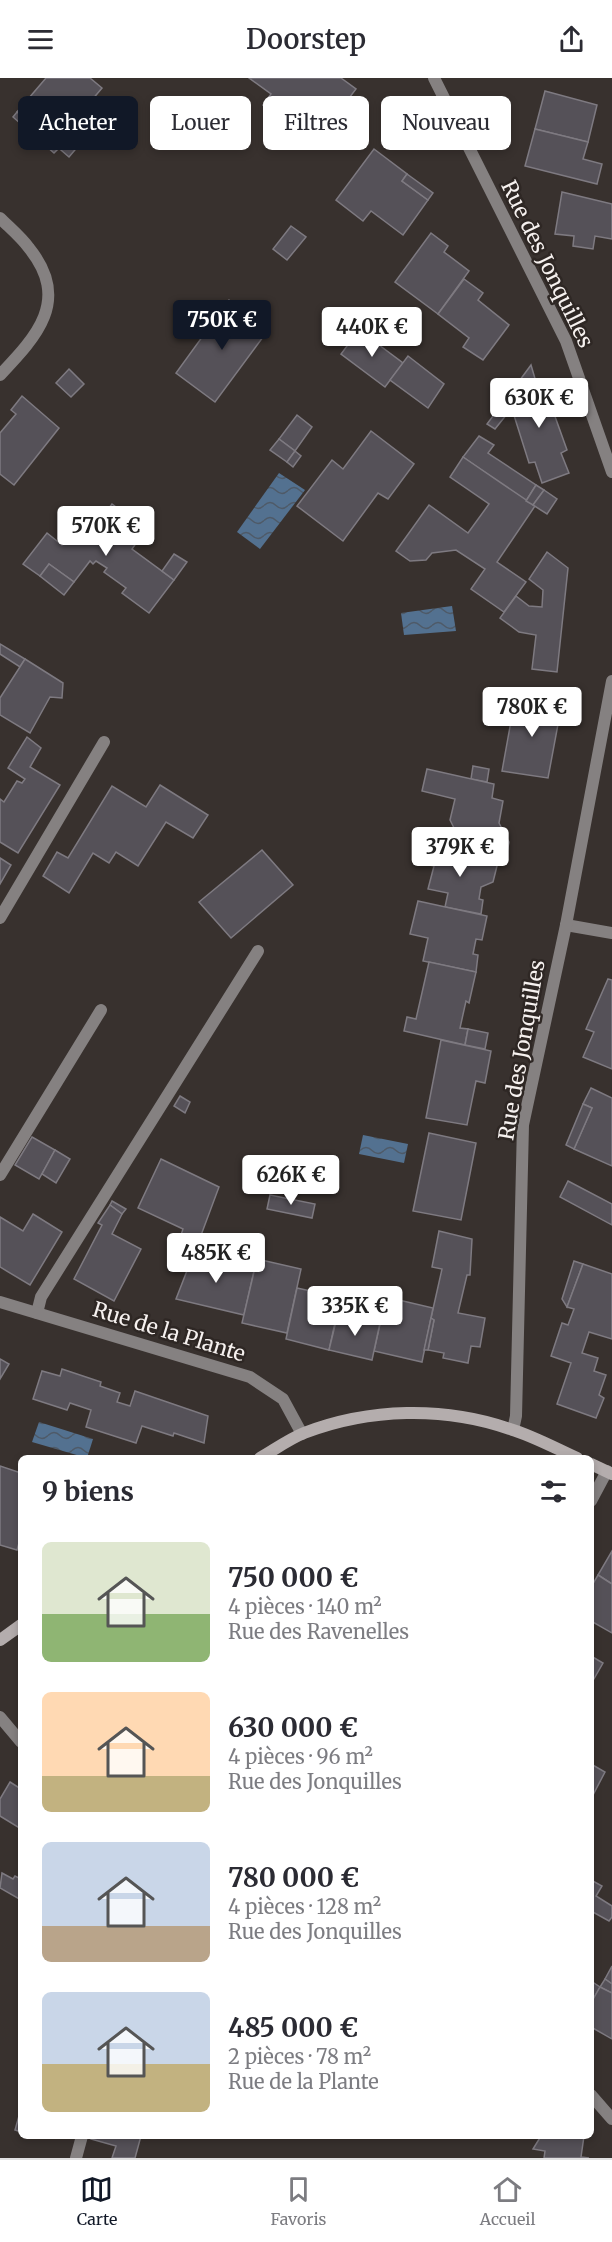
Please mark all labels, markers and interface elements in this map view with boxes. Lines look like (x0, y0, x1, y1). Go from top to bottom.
text: Doorstep (246, 22, 366, 56)
icon: menu (24, 23, 57, 56)
icon: share (555, 23, 588, 56)
chip: Acheter (18, 96, 138, 150)
chip: Louer (150, 96, 251, 150)
chip: Filtres (263, 96, 369, 150)
chip: Nouveau (381, 96, 511, 150)
street label: Rue des Jonquilles (495, 176, 600, 352)
pin: 750K € (173, 300, 271, 351)
text: 750K € (187, 307, 257, 332)
pin: 440K € (323, 307, 421, 358)
text: 440K € (336, 314, 408, 339)
pin: 630K € (490, 378, 588, 429)
text: 630K € (504, 385, 574, 410)
pin: 570K € (57, 506, 155, 557)
text: 570K € (71, 513, 141, 538)
pin: 780K € (483, 687, 581, 738)
text: 780K € (497, 694, 567, 719)
pin: 379K € (411, 827, 509, 878)
text: 379K € (426, 834, 494, 859)
street label: Rue des Jonquilles (492, 958, 551, 1142)
pin: 626K € (242, 1155, 340, 1206)
text: 626K € (256, 1162, 326, 1187)
pin: 485K € (167, 1233, 265, 1284)
text: 485K € (181, 1240, 251, 1265)
pin: 335K € (306, 1286, 404, 1337)
text: 335K € (321, 1293, 389, 1318)
street label: Rue de la Plante (90, 1295, 249, 1368)
text: 9 biens (42, 1475, 134, 1508)
icon: filters (537, 1475, 570, 1508)
text: 750 000 € (228, 1561, 358, 1594)
icon: home (90, 1566, 162, 1638)
text: 4 pièces · 140 m² (228, 1594, 382, 1619)
text: Rue des Ravenelles (228, 1619, 409, 1644)
text: 630 000 € (228, 1711, 358, 1744)
icon: home (90, 1716, 162, 1788)
text: 4 pièces · 96 m² (228, 1744, 373, 1769)
text: Rue des Jonquilles (228, 1769, 402, 1794)
text: 780 000 € (228, 1861, 359, 1894)
icon: home (90, 1866, 162, 1938)
text: 4 pièces · 128 m² (228, 1894, 381, 1919)
text: Rue des Jonquilles (228, 1919, 402, 1944)
text: 485 000 € (228, 2011, 358, 2044)
icon: home (90, 2016, 162, 2088)
text: 2 pièces · 78 m² (228, 2044, 371, 2069)
text: Rue de la Plante (228, 2069, 379, 2094)
tab: Carte (77, 2173, 117, 2229)
tab: Favoris (271, 2173, 326, 2229)
tab: Accueil (480, 2173, 535, 2229)

